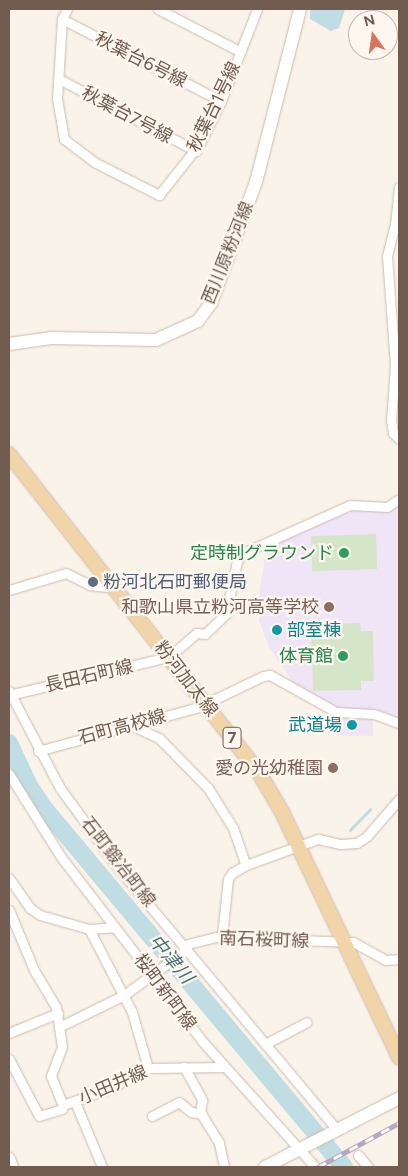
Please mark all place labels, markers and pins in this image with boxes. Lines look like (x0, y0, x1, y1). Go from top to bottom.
place label: 定時制グラウンド (190, 542, 334, 564)
marker: 定時制グラウンド (338, 547, 350, 559)
place label: 粉河北石町郵便局 (103, 571, 247, 593)
marker: 粉河北石町郵便局 (87, 576, 99, 588)
place label: 和歌山県立粉河高等学校 (121, 596, 319, 618)
marker: 和歌山県立粉河高等学校 (323, 601, 335, 613)
place label: 部室棟 (287, 619, 341, 641)
marker: 部室棟 (271, 624, 283, 636)
place label: 体育館 (279, 645, 333, 667)
marker: 体育館 (337, 650, 349, 662)
place label: 武道場 (288, 714, 342, 736)
marker: 武道場 (346, 719, 358, 731)
place label: 愛の光幼稚園 (215, 757, 323, 779)
marker: 愛の光幼稚園 (327, 762, 339, 774)

